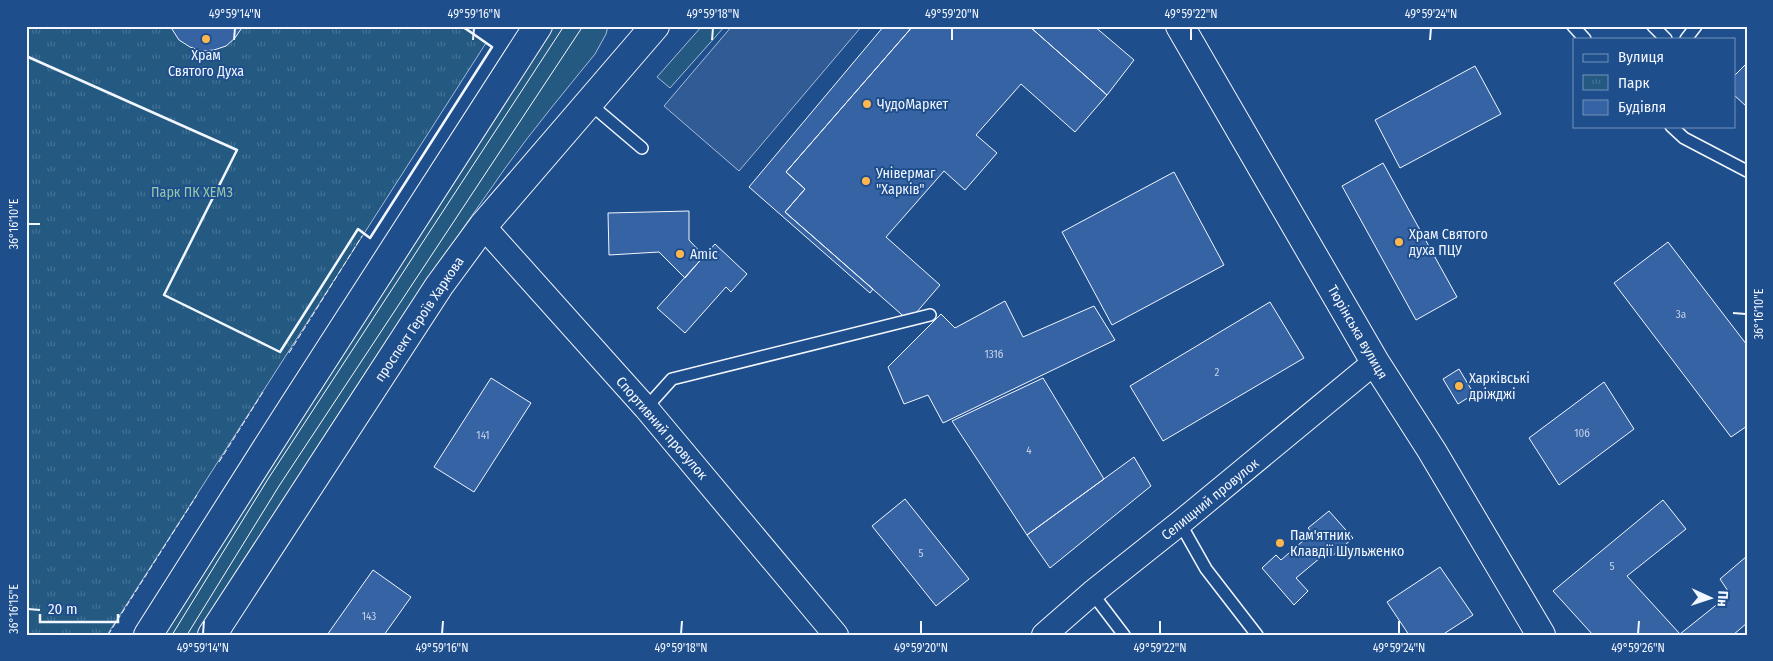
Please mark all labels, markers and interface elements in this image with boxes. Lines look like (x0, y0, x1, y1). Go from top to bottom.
text: 49°59'14"N (209, 7, 261, 21)
text: 49°59'16"N (448, 7, 500, 21)
text: 49°59'18"N (687, 7, 739, 21)
text: 49°59'20"N (925, 7, 979, 21)
text: 49°59'22"N (1164, 7, 1218, 21)
text: 49°59'24"N (1405, 7, 1457, 21)
marker: Храм Святого Духа (200, 33, 212, 45)
legend (1573, 38, 1736, 128)
place label: Храм Святого Духа (168, 47, 244, 80)
text: Вулиця (1618, 48, 1664, 66)
text: Парк (1618, 74, 1649, 92)
place label: ЧудоМаркет (877, 96, 948, 113)
marker: ЧудоМаркет (861, 98, 873, 110)
text: Будівля (1618, 98, 1666, 116)
place label: Універмаг "Харків" (875, 165, 936, 198)
marker: Універмаг "Харків" (860, 175, 872, 187)
park label: Парк ПК ХЕМЗ (151, 184, 233, 201)
text: 36°16'10"E (7, 198, 21, 249)
place label: Храм Святого духа ПЦУ (1409, 226, 1488, 259)
marker: Храм Святого духа ПЦУ (1393, 236, 1405, 248)
place label: Amic (690, 246, 718, 263)
marker: Amic (674, 248, 686, 260)
street label: проспект Героїв Харкова (371, 253, 468, 385)
street label: Тюрінська вулиця (1324, 282, 1391, 382)
text: 36°16'10"E (1752, 288, 1766, 339)
house number: 3а (1676, 308, 1686, 321)
house number: 131б (985, 348, 1004, 361)
house number: 2 (1215, 366, 1220, 379)
place label: Харківські дріжджі (1469, 370, 1530, 403)
street label: Спортивний провулок (612, 373, 711, 484)
marker: Харківські дріжджі (1453, 380, 1465, 392)
house number: 10б (1574, 427, 1590, 440)
house number: 141 (476, 429, 490, 442)
house number: 4 (1026, 444, 1032, 457)
street label: Селищний провулок (1158, 455, 1263, 544)
place label: Пам'ятник Клавдії Шульженко (1290, 527, 1404, 560)
marker: Пам'ятник Клавдії Шульженко (1274, 537, 1286, 549)
house number: 5 (918, 547, 924, 560)
house number: 5 (1609, 560, 1615, 573)
north arrow (1686, 574, 1736, 624)
text: 36°16'15"E (7, 584, 21, 634)
text: Пн (1714, 590, 1731, 607)
scale bar (40, 591, 118, 623)
text: 20 m (48, 600, 78, 618)
house number: 143 (362, 610, 376, 623)
text: 49°59'14"N (177, 641, 229, 655)
text: 49°59'16"N (416, 641, 468, 655)
text: 49°59'18"N (655, 641, 707, 655)
text: 49°59'20"N (894, 641, 948, 655)
text: 49°59'22"N (1133, 641, 1187, 655)
text: 49°59'24"N (1373, 641, 1425, 655)
text: 49°59'26"N (1611, 641, 1665, 655)

